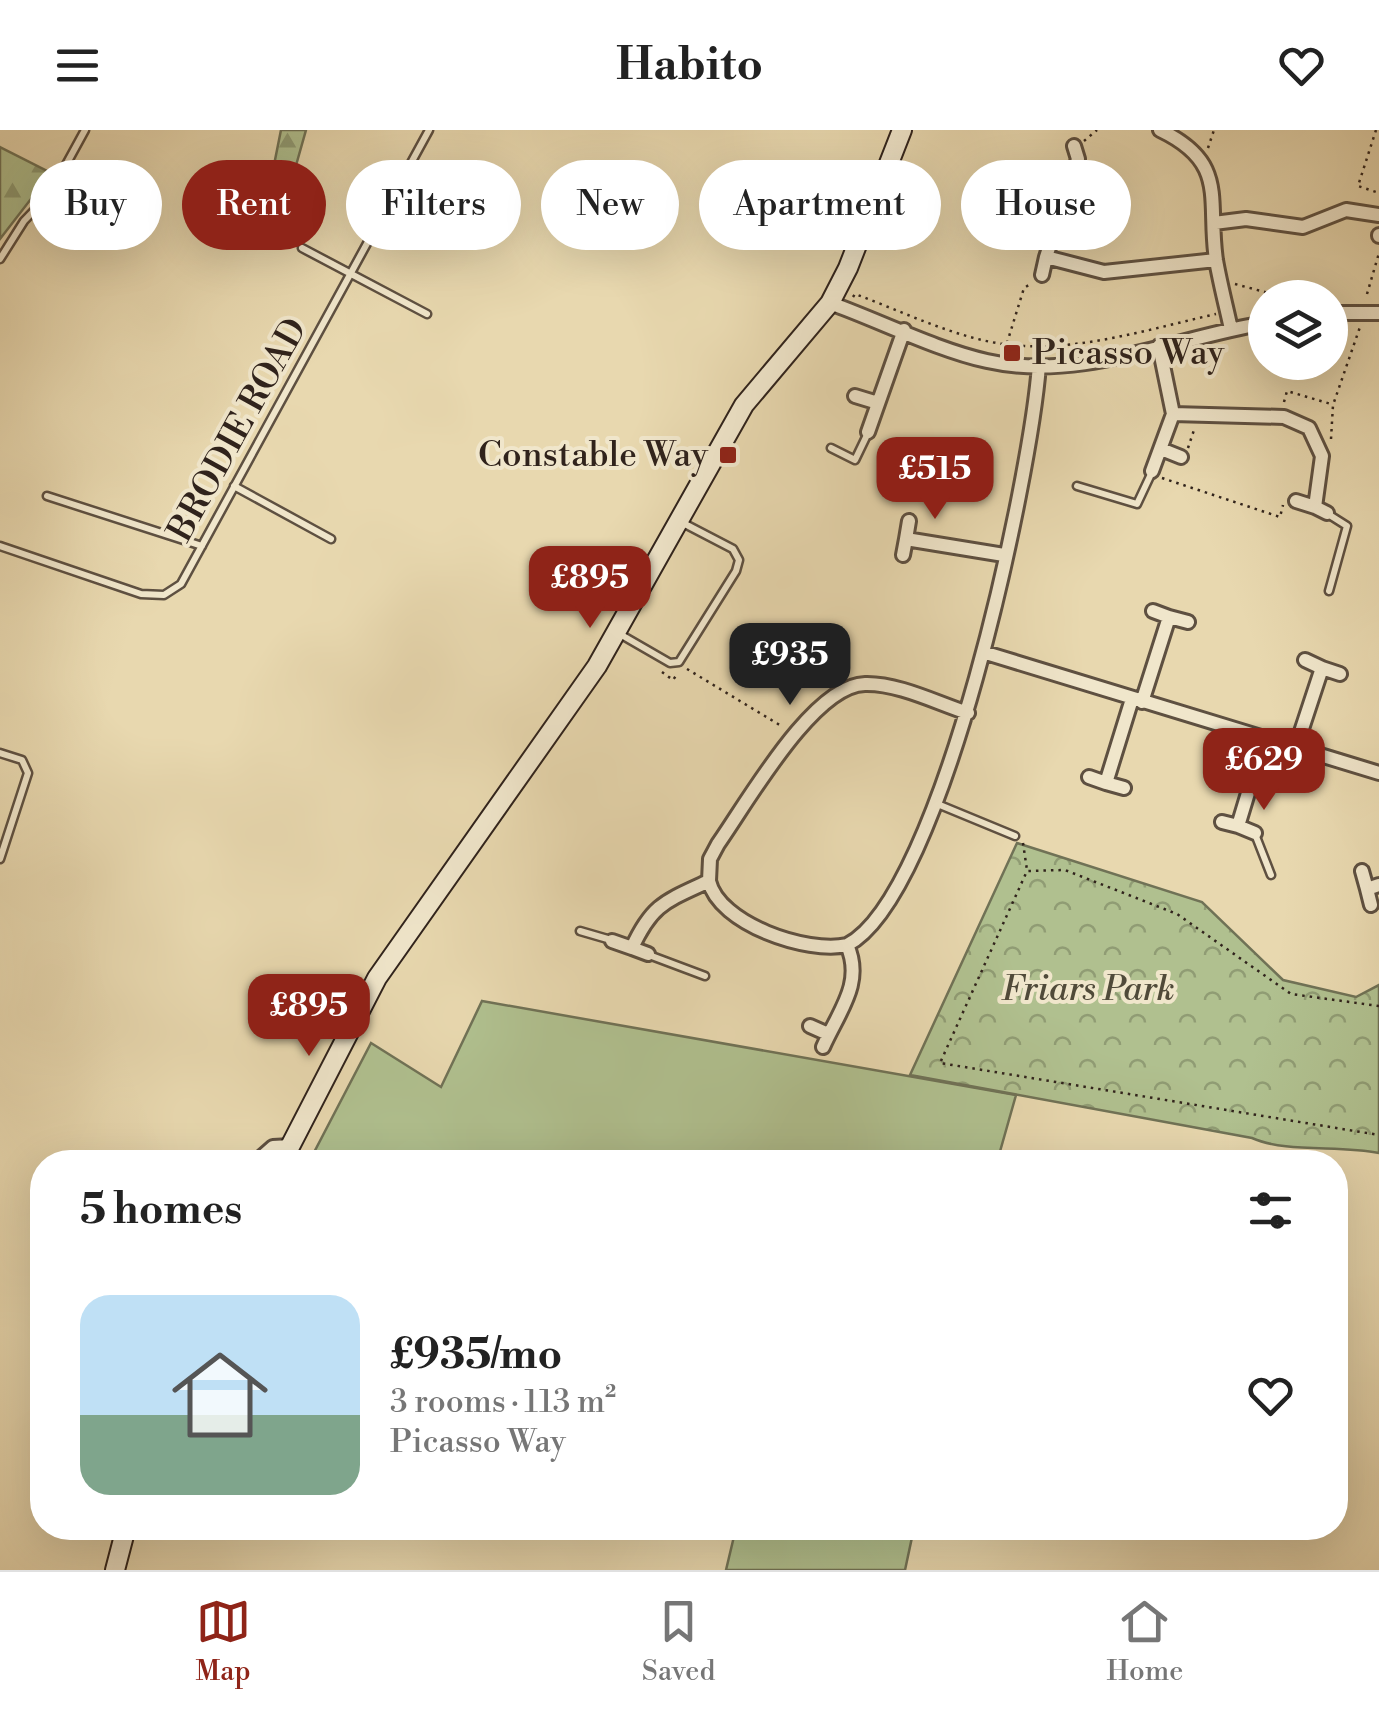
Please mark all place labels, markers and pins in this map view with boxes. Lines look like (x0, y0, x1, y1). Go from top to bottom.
place label: Picasso Way (1032, 332, 1225, 375)
marker: Picasso Way (1001, 342, 1023, 364)
place label: Constable Way (478, 434, 709, 477)
pin: £515 (876, 437, 994, 522)
marker: Constable Way (717, 444, 739, 466)
pin: £895 (531, 546, 649, 631)
pin: £935 (731, 623, 849, 708)
pin: £629 (1205, 728, 1323, 813)
pin: £895 (250, 974, 368, 1059)

